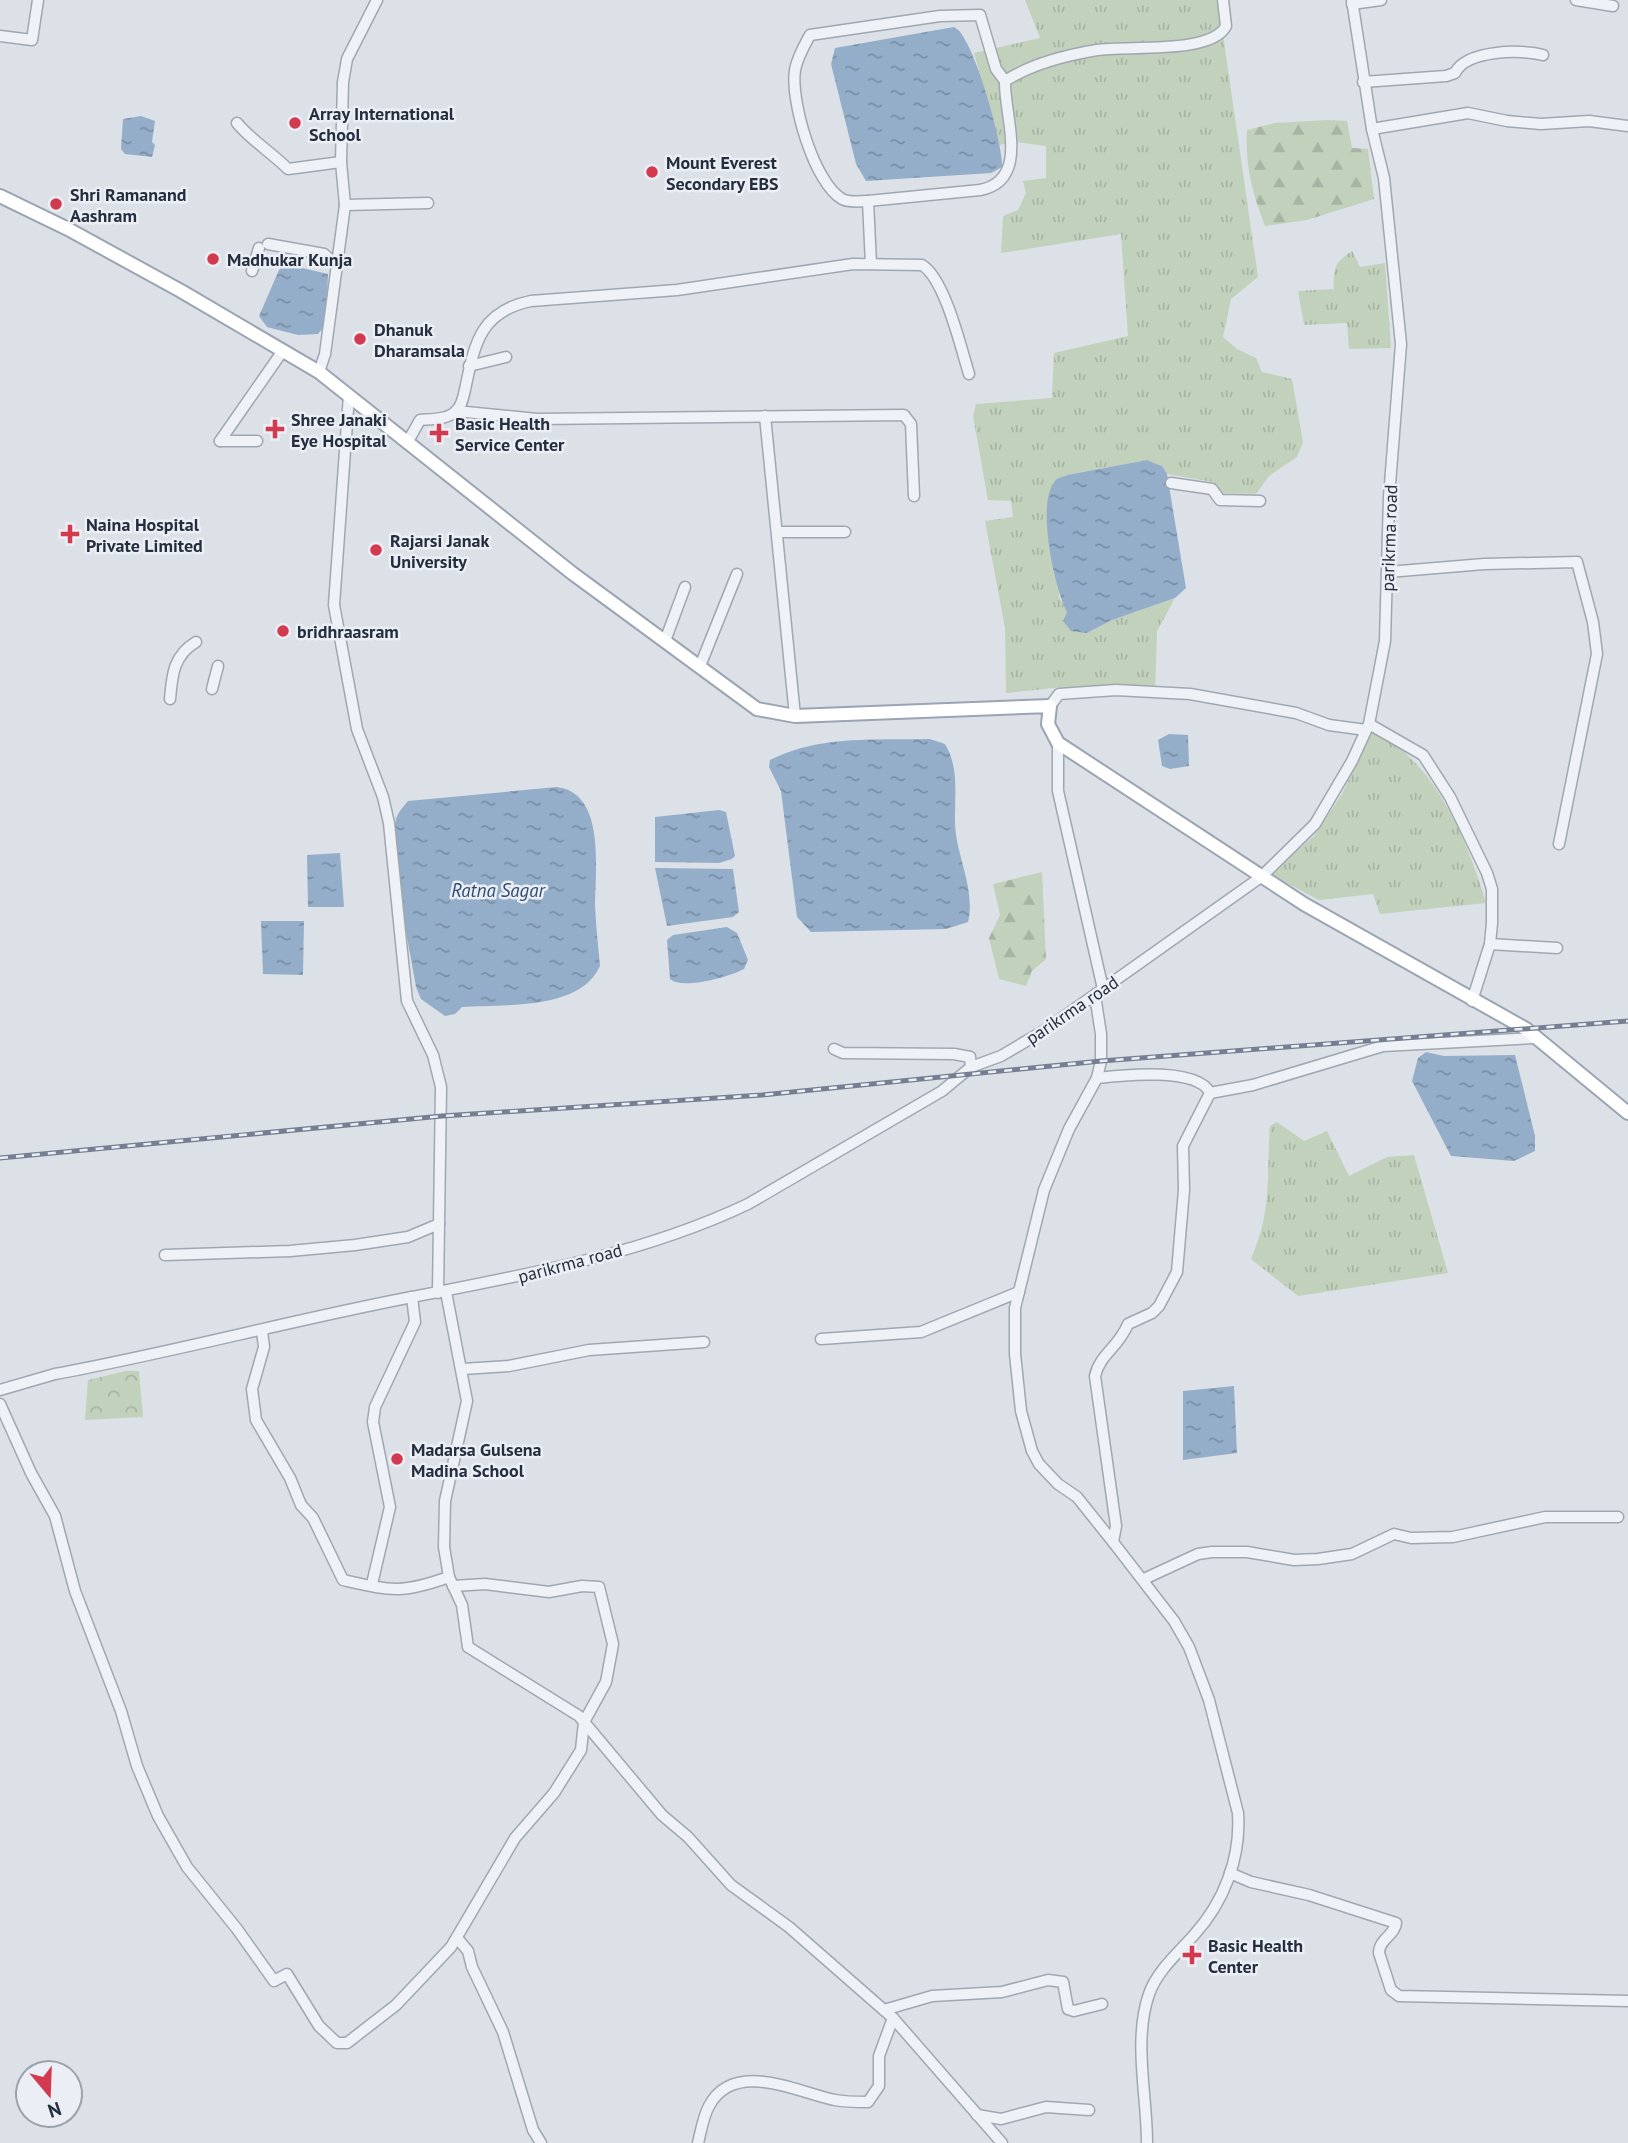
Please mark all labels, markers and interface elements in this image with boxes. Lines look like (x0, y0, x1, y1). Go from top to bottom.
place label: Array International School (309, 102, 455, 146)
marker: Array International School (287, 115, 303, 131)
place label: Mount Everest Secondary EBS (666, 151, 779, 195)
marker: Mount Everest Secondary EBS (644, 164, 660, 180)
place label: Shri Ramanand Aashram (70, 183, 187, 227)
marker: Shri Ramanand Aashram (48, 196, 64, 212)
place label: Madhukar Kunja (227, 248, 352, 271)
marker: Madhukar Kunja (205, 251, 221, 267)
place label: Dhanuk Dharamsala (374, 318, 465, 362)
marker: Dhanuk Dharamsala (352, 331, 368, 347)
place label: Shree Janaki Eye Hospital (291, 408, 387, 452)
place label: Basic Health Service Center (455, 412, 565, 456)
marker: Shree Janaki Eye Hospital (265, 419, 285, 439)
marker: Basic Health Service Center (429, 423, 449, 443)
street label: parikrma road (1376, 484, 1402, 592)
place label: Naina Hospital Private Limited (86, 513, 203, 557)
marker: Naina Hospital Private Limited (60, 524, 80, 544)
place label: Rajarsi Janak University (390, 529, 490, 573)
marker: Rajarsi Janak University (368, 542, 384, 558)
place label: bridhraasram (297, 620, 399, 643)
marker: bridhraasram (275, 623, 291, 639)
water label: Ratna Sagar (451, 878, 546, 902)
street label: parikrma road (1021, 971, 1123, 1049)
street label: parikrma road (515, 1238, 625, 1288)
place label: Madarsa Gulsena Madina School (411, 1438, 542, 1482)
marker: Madarsa Gulsena Madina School (389, 1451, 405, 1467)
place label: Basic Health Center (1208, 1934, 1303, 1978)
marker: Basic Health Center (1182, 1945, 1202, 1965)
north arrow (14, 2059, 84, 2129)
text: N (45, 2097, 64, 2123)

